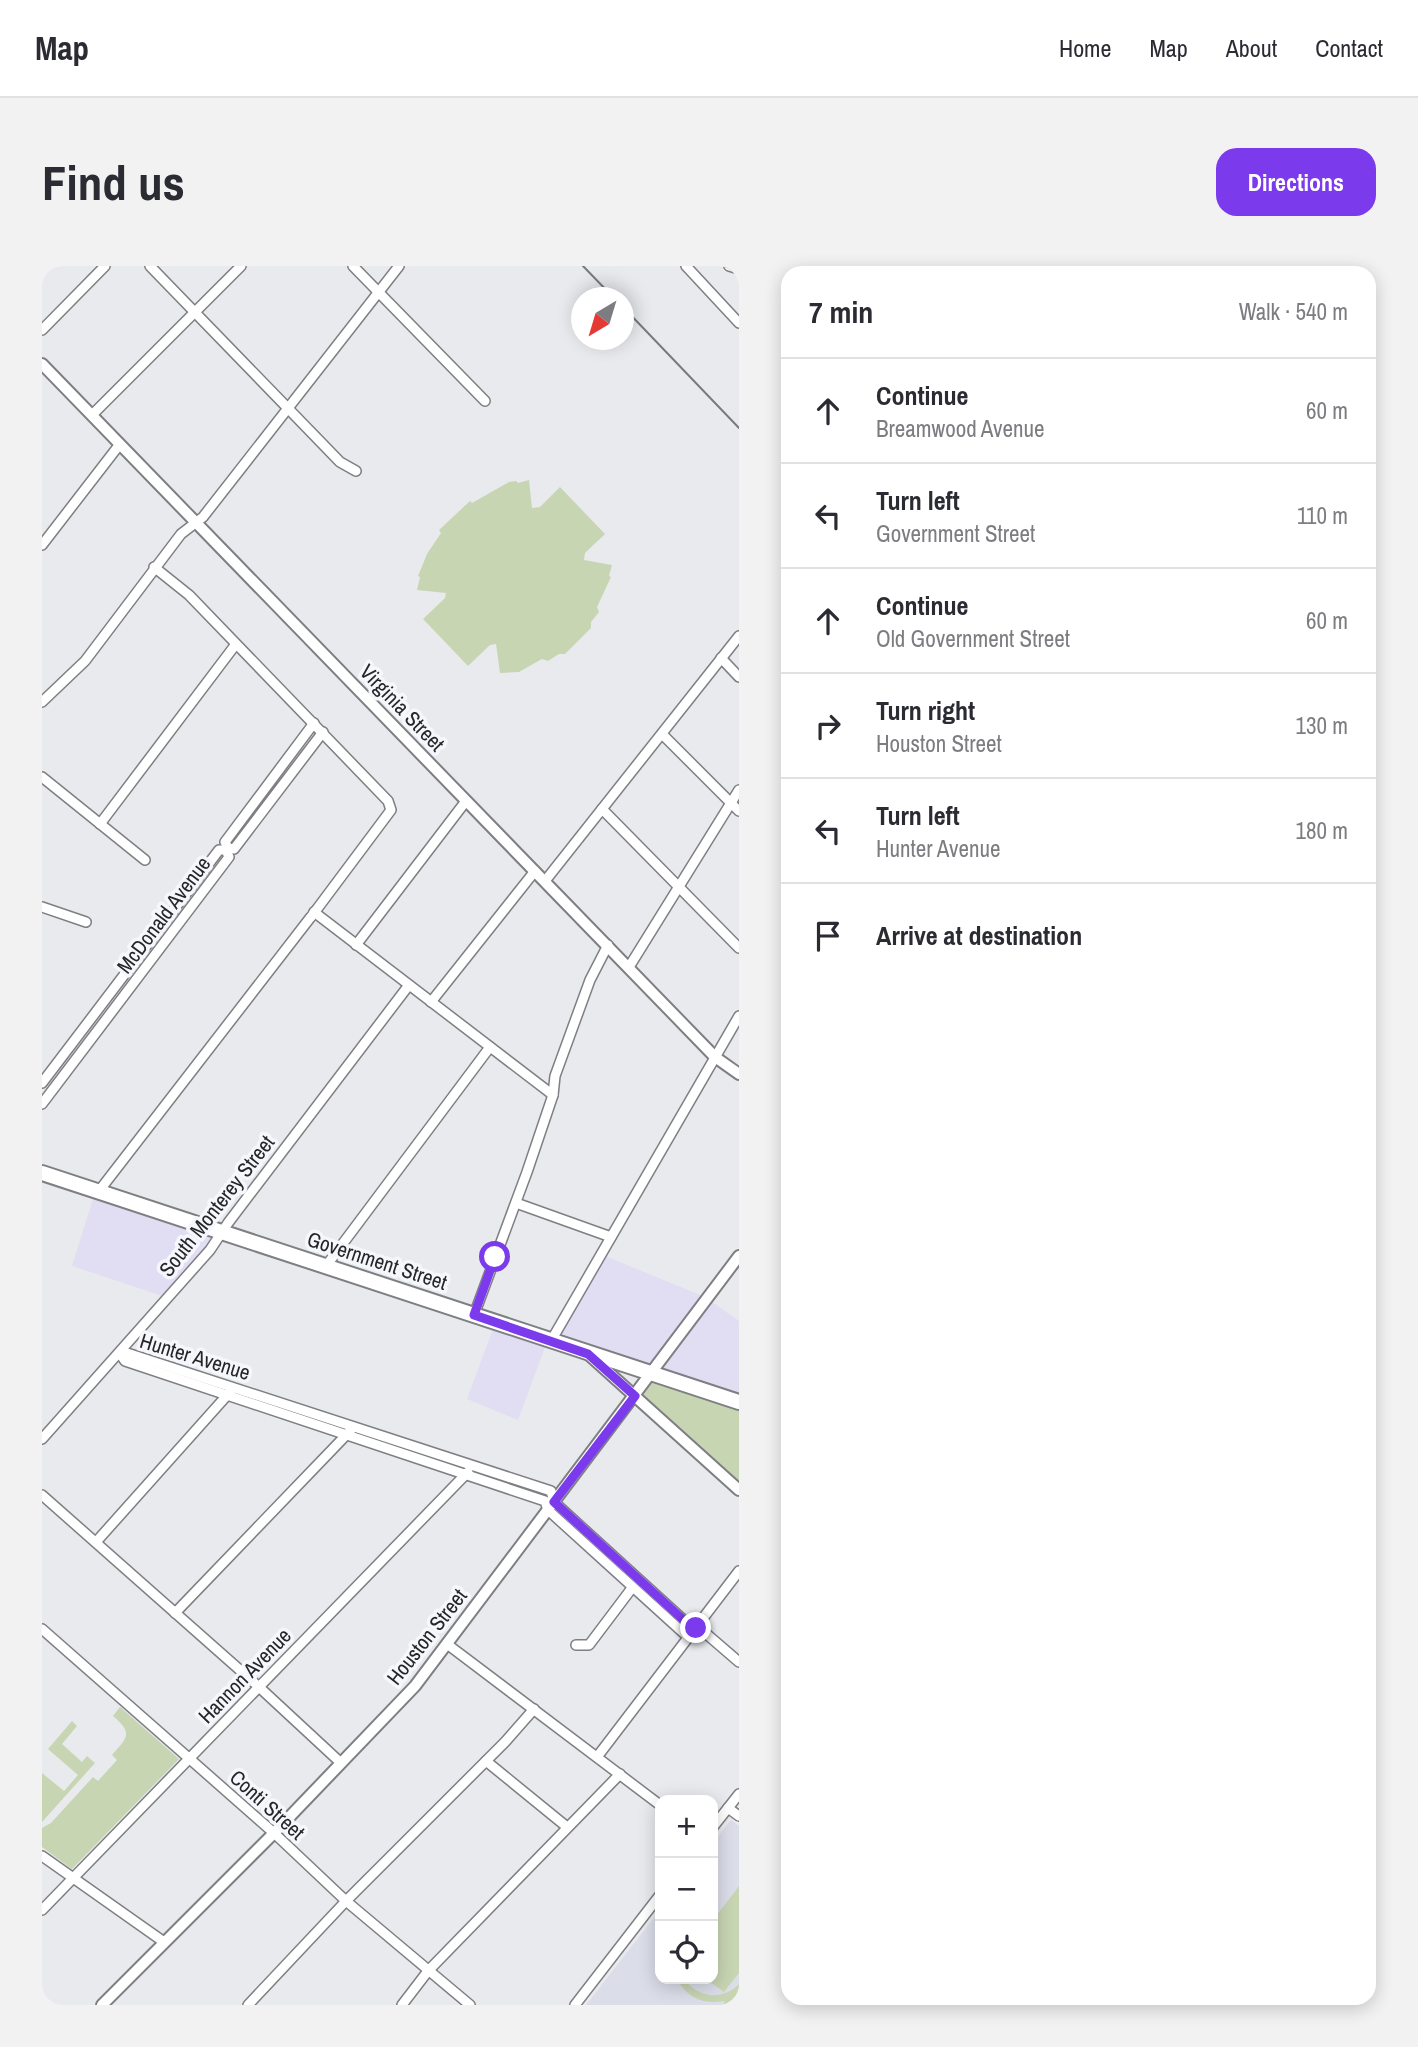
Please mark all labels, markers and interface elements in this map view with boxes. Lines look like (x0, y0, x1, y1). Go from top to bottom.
text: Map (35, 26, 89, 70)
text: Home (1059, 32, 1111, 64)
text: Map (1149, 32, 1188, 64)
text: About (1226, 32, 1277, 64)
text: Contact (1315, 32, 1383, 64)
button: Directions (1216, 148, 1376, 216)
text: Find us (42, 149, 185, 215)
north arrow (571, 287, 634, 350)
text: 7 min (809, 292, 873, 332)
text: Walk · 540 m (1239, 296, 1348, 327)
text: Continue (876, 378, 968, 413)
icon: ahead (809, 392, 847, 430)
text: 60 m (1306, 395, 1348, 426)
text: Breamwood Avenue (876, 413, 1044, 444)
text: Turn left (876, 483, 960, 518)
icon: left (809, 497, 847, 535)
text: 110 m (1297, 500, 1348, 531)
text: Government Street (876, 518, 1035, 549)
text: Continue (876, 588, 968, 623)
icon: ahead (809, 602, 847, 640)
text: 60 m (1306, 605, 1348, 636)
text: Old Government Street (876, 623, 1070, 654)
street label: Virginia Street (353, 658, 451, 758)
text: Turn right (876, 693, 975, 728)
icon: right (809, 707, 847, 745)
text: 130 m (1296, 710, 1348, 741)
text: Houston Street (876, 728, 1002, 759)
text: Turn left (876, 798, 960, 833)
icon: left (809, 812, 847, 850)
text: 180 m (1296, 815, 1348, 846)
text: Hunter Avenue (876, 833, 1000, 864)
street label: McDonald Avenue (110, 850, 217, 979)
icon: arrive (809, 917, 847, 955)
text: Arrive at destination (876, 918, 1082, 953)
street label: South Monterey Street (152, 1129, 281, 1283)
street label: Government Street (303, 1224, 451, 1297)
route start (479, 1241, 510, 1272)
street label: Hunter Avenue (137, 1326, 254, 1387)
street label: Houston Street (380, 1582, 474, 1691)
route end (680, 1612, 711, 1643)
street label: Hannon Avenue (192, 1622, 298, 1730)
street label: Conti Street (223, 1763, 311, 1846)
map controls (655, 1795, 718, 1984)
button: + (655, 1795, 718, 1858)
button: − (655, 1858, 718, 1921)
button: locate (655, 1921, 718, 1984)

